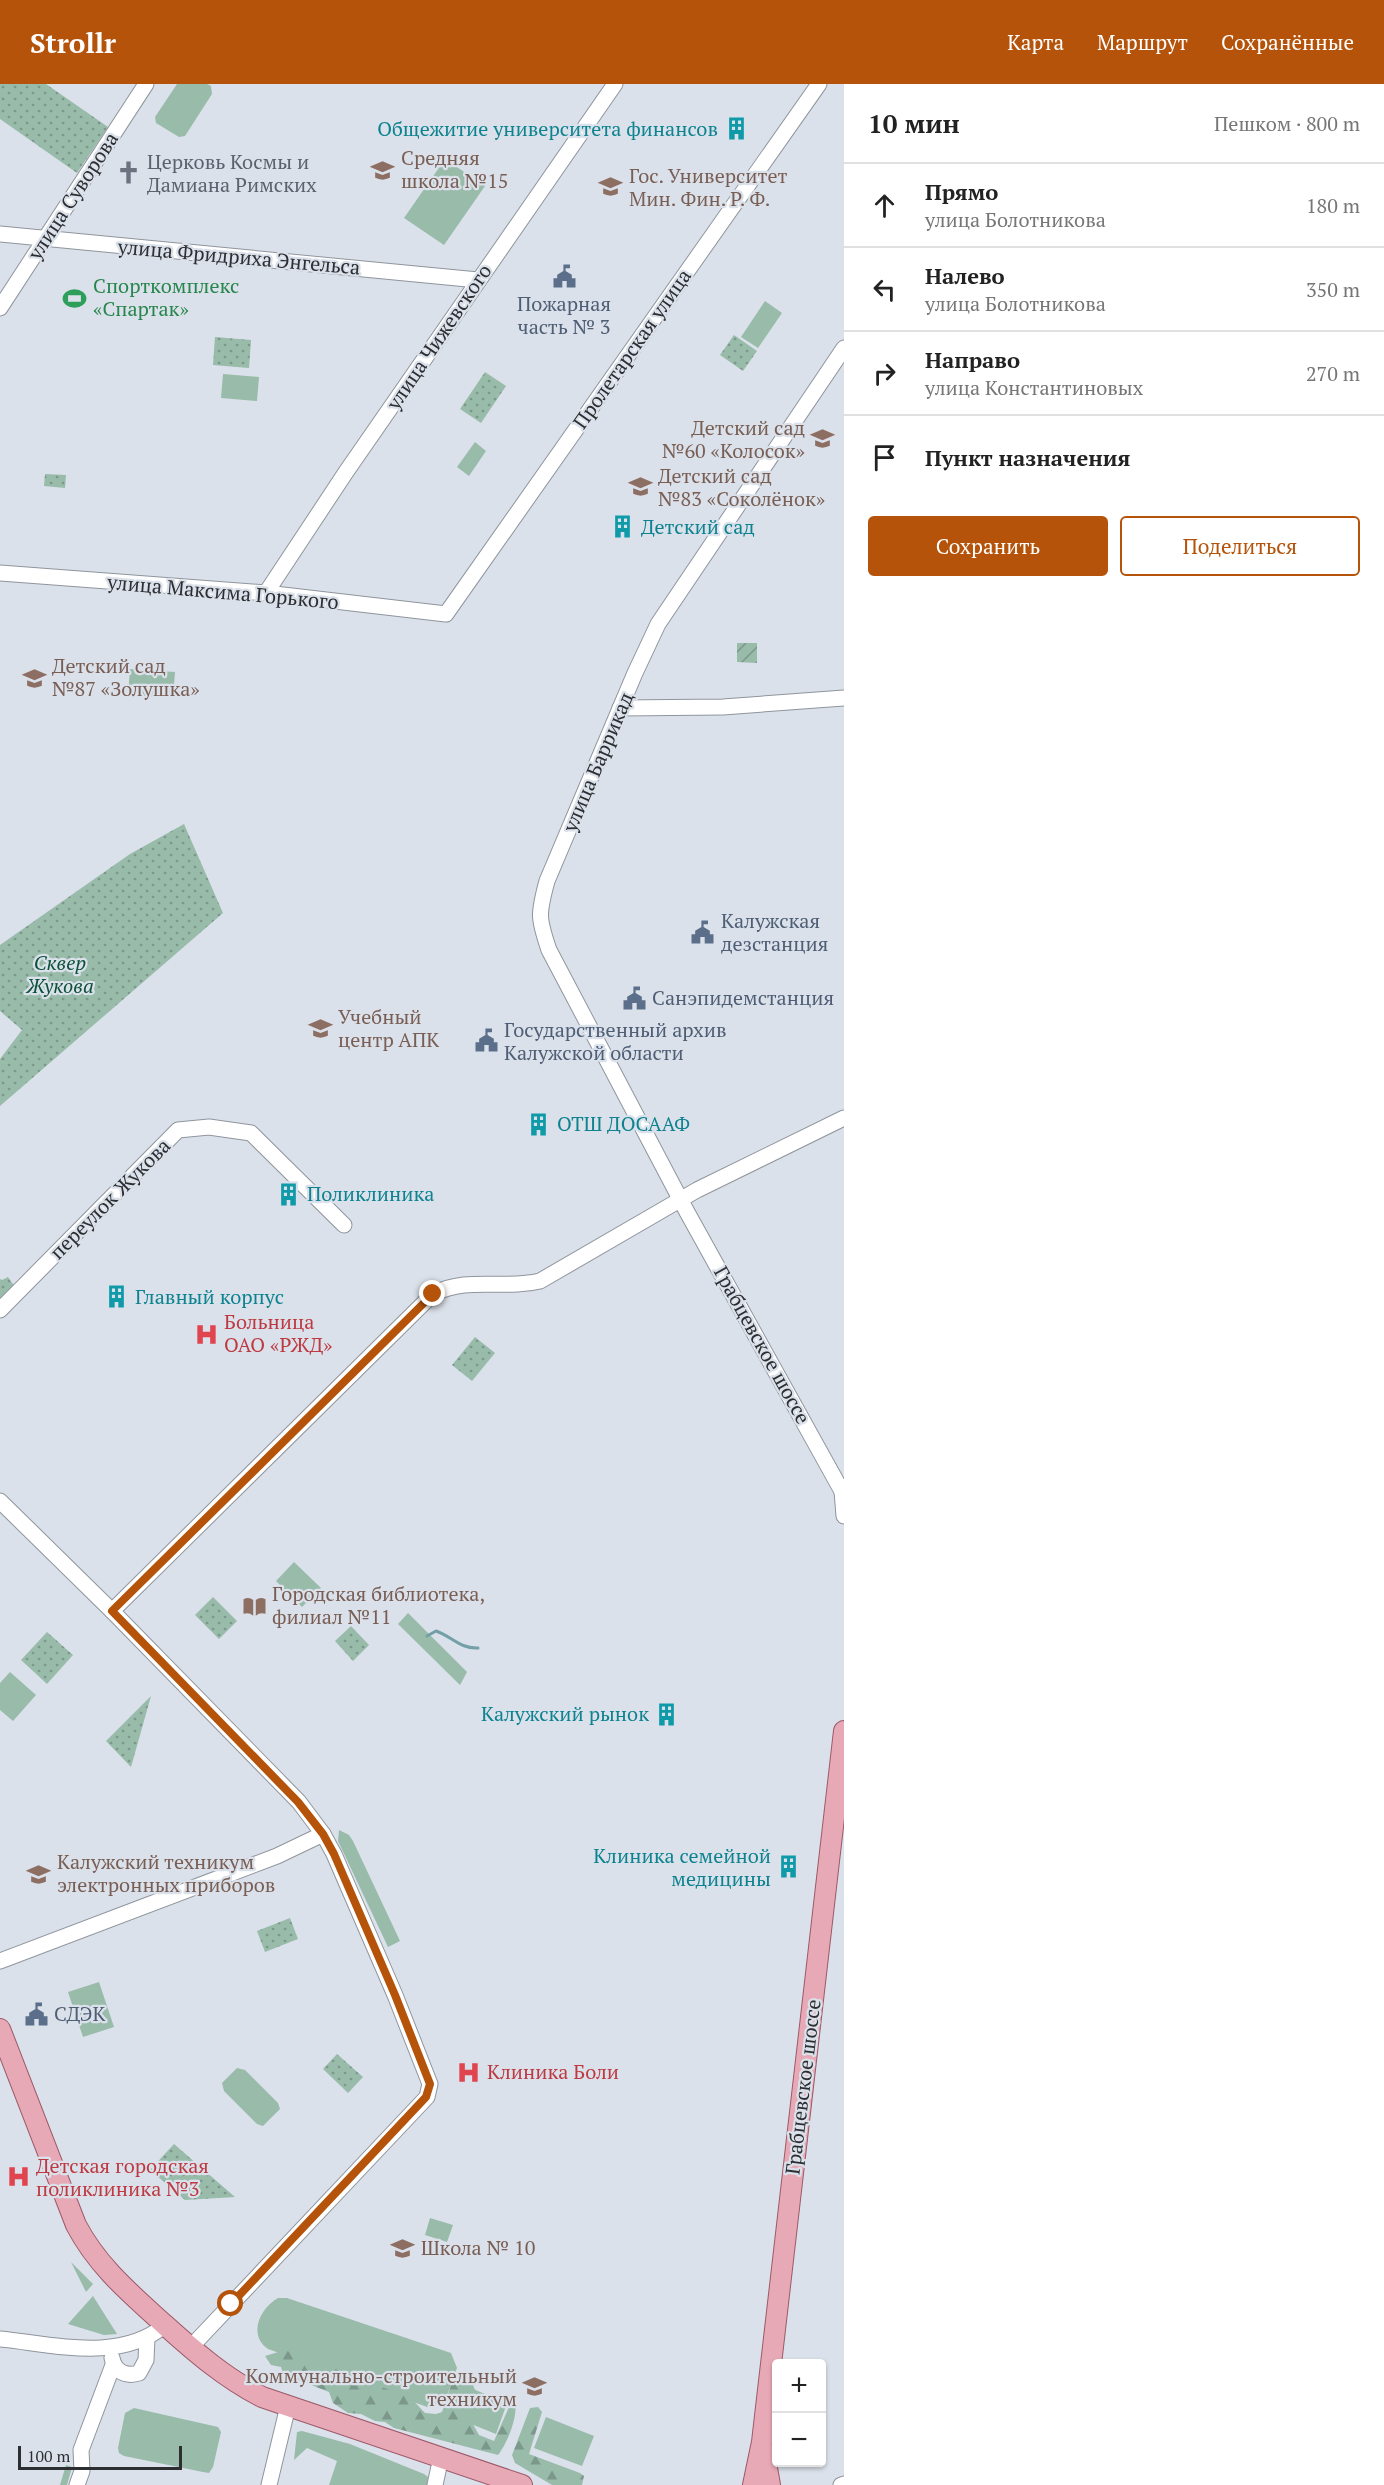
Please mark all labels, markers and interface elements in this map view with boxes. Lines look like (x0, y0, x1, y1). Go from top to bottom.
text: Strollr (30, 24, 116, 61)
text: Карта (1007, 28, 1064, 56)
text: Маршрут (1097, 28, 1188, 56)
text: Сохранённые (1221, 28, 1354, 56)
text: 10 мин (868, 106, 960, 140)
text: Пешком · 800 m (1214, 110, 1360, 137)
place label: Общежитие университета финансов (377, 115, 718, 142)
building icon: Общежитие университета финансов (723, 116, 749, 142)
street label: улица Суворова (21, 127, 124, 266)
place label: Средняя школа №15 (401, 144, 508, 194)
place label: Церковь Космы и Дамиана Римских (147, 148, 317, 198)
school or university icon: Средняя школа №15 (370, 157, 396, 183)
church icon: Церковь Космы и Дамиана Римских (116, 160, 142, 186)
place label: Гос. Университет Мин. Фин. Р. Ф. (629, 162, 788, 212)
school or university icon: Гос. Университет Мин. Фин. Р. Ф. (598, 174, 624, 200)
text: Прямо (925, 177, 998, 206)
icon: ahead (868, 189, 901, 222)
text: 180 m (1306, 192, 1360, 219)
text: улица Болотникова (925, 206, 1106, 233)
street label: улица Фридриха Энгельса (116, 232, 361, 281)
street label: улица Чижевского (379, 259, 497, 416)
text: Налево (925, 261, 1005, 290)
public building icon: Пожарная часть № 3 (551, 263, 577, 289)
street label: Пролетарская улица (566, 263, 697, 434)
place label: Спорткомплекс «Спартак» (93, 272, 239, 322)
icon: left (868, 273, 901, 306)
text: 350 m (1306, 276, 1360, 303)
sports icon: Спорткомплекс «Спартак» (62, 285, 88, 311)
place label: Пожарная часть № 3 (517, 290, 611, 340)
text: улица Болотникова (925, 290, 1106, 317)
text: Направо (925, 345, 1020, 374)
icon: right (868, 357, 901, 390)
text: 270 m (1306, 360, 1360, 387)
text: улица Константиновых (925, 374, 1143, 401)
place label: Детский сад №60 «Колосок» (662, 414, 805, 464)
school or university icon: Детский сад №60 «Колосок» (810, 426, 836, 452)
icon: arrive (868, 441, 901, 474)
text: Пункт назначения (925, 443, 1130, 472)
place label: Детский сад №83 «Соколёнок» (658, 462, 825, 512)
school or university icon: Детский сад №83 «Соколёнок» (627, 474, 653, 500)
place label: Детский сад (641, 513, 755, 540)
building icon: Детский сад (610, 514, 636, 540)
button: Сохранить (868, 516, 1108, 576)
button: Поделиться (1120, 516, 1360, 576)
street label: улица Максима Горького (105, 568, 340, 615)
place label: Детский сад №87 «Золушка» (52, 652, 200, 702)
school or university icon: Детский сад №87 «Золушка» (21, 665, 47, 691)
street label: улица Баррикад (556, 688, 639, 837)
place label: Калужская дезстанция (721, 907, 828, 957)
public building icon: Калужская дезстанция (690, 919, 716, 945)
park label: Сквер Жукова (25, 949, 94, 999)
place label: Санэпидемстанция (652, 984, 834, 1011)
public building icon: Санэпидемстанция (621, 985, 647, 1011)
place label: Учебный центр АПК (338, 1003, 439, 1053)
school or university icon: Учебный центр АПК (307, 1015, 333, 1041)
place label: Государственный архив Калужской области (504, 1016, 727, 1066)
public building icon: Государственный архив Калужской области (473, 1028, 499, 1054)
place label: ОТШ ДОСААФ (557, 1110, 690, 1137)
building icon: ОТШ ДОСААФ (526, 1111, 552, 1137)
street label: переулок Жукова (43, 1132, 176, 1265)
place label: Поликлиника (307, 1180, 434, 1207)
building icon: Поликлиника (276, 1181, 302, 1207)
street label: Грабцевское шоссе (708, 1261, 817, 1428)
route end (419, 1280, 445, 1306)
place label: Главный корпус (135, 1283, 284, 1310)
building icon: Главный корпус (104, 1284, 130, 1310)
place label: Больница ОАО «РЖД» (224, 1308, 333, 1358)
hospital icon: Больница ОАО «РЖД» (193, 1321, 219, 1347)
place label: Городская библиотека, филиал №11 (272, 1580, 485, 1630)
library icon: Городская библиотека, филиал №11 (241, 1593, 267, 1619)
place label: Калужский рынок (481, 1700, 649, 1727)
building icon: Калужский рынок (654, 1701, 680, 1727)
place label: Клиника семейной медицины (593, 1842, 771, 1892)
place label: Калужский техникум электронных приборов (57, 1848, 275, 1898)
building icon: Клиника семейной медицины (776, 1854, 802, 1880)
school or university icon: Калужский техникум электронных приборов (26, 1861, 52, 1887)
street label: Грабцевское шоссе (778, 1998, 827, 2176)
place label: СДЭК (54, 2000, 105, 2027)
public building icon: СДЭК (23, 2001, 49, 2027)
place label: Клиника Боли (487, 2058, 619, 2085)
hospital icon: Клиника Боли (456, 2059, 482, 2085)
place label: Детская городская поликлиника №3 (36, 2152, 209, 2202)
hospital icon: Детская городская поликлиника №3 (5, 2164, 31, 2190)
place label: Школа № 10 (421, 2234, 535, 2261)
school or university icon: Школа № 10 (390, 2235, 416, 2261)
route start (217, 2290, 243, 2316)
map controls (772, 2359, 826, 2467)
button: + (772, 2359, 826, 2413)
place label: Коммунально-строительный техникум (246, 2362, 517, 2412)
school or university icon: Коммунально-строительный техникум (522, 2374, 548, 2400)
button: − (772, 2413, 826, 2467)
scale bar (18, 2443, 182, 2470)
text: 100 m (27, 2445, 70, 2467)

